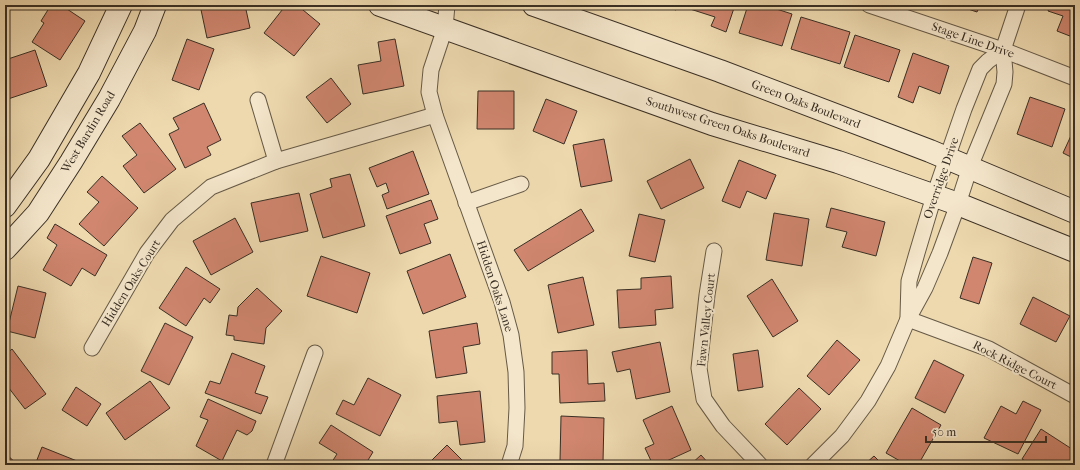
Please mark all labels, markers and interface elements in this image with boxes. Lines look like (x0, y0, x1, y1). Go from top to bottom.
street label: Stage Line Drive (930, 19, 1016, 61)
street label: Green Oaks Boulevard (749, 77, 863, 131)
street label: West Bardin Road (58, 88, 118, 176)
street label: Southwest Green Oaks Boulevard (644, 94, 812, 160)
street label: Overridge Drive (920, 135, 962, 221)
street label: Hidden Oaks Court (99, 236, 164, 329)
street label: Hidden Oaks Lane (474, 238, 516, 334)
street label: Fawn Valley Court (694, 272, 718, 368)
street label: Rock Ridge Court (971, 338, 1060, 393)
scale bar (926, 418, 1046, 444)
text: 50 m (932, 425, 956, 439)

